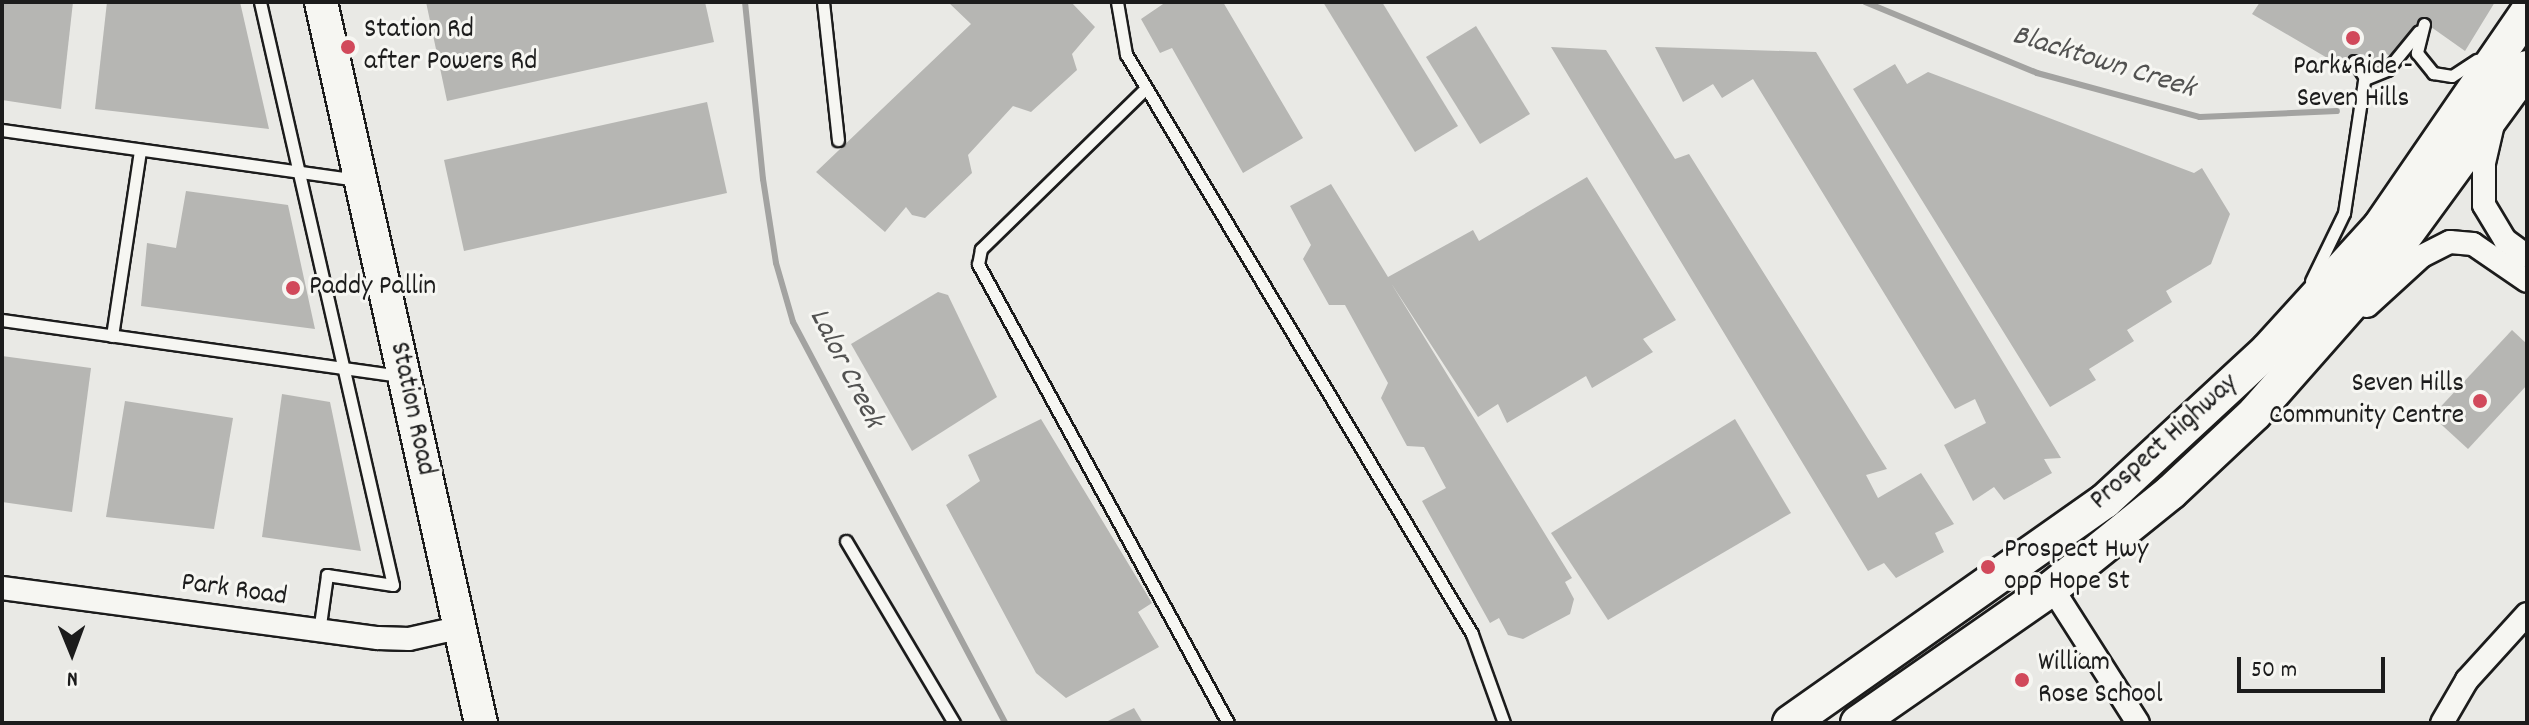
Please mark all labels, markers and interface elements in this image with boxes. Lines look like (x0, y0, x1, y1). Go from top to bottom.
place label: Station Rd after Powers Rd (364, 14, 537, 80)
water label: Blacktown Creek (2007, 19, 2199, 109)
marker: Park&Ride - Seven Hills (2344, 29, 2362, 47)
marker: Station Rd after Powers Rd (339, 38, 357, 56)
place label: Park&Ride - Seven Hills (2293, 51, 2413, 117)
place label: Paddy Pallin (309, 271, 436, 305)
marker: Paddy Pallin (284, 279, 302, 297)
water label: Lalor Creek (799, 303, 889, 435)
street label: Station Road (380, 339, 442, 479)
street label: Prospect Highway (2084, 368, 2246, 518)
place label: Seven Hills Community Centre (2269, 368, 2464, 434)
marker: Seven Hills Community Centre (2471, 392, 2489, 410)
place label: Prospect Hwy opp Hope St (2004, 534, 2148, 600)
marker: Prospect Hwy opp Hope St (1979, 558, 1997, 576)
street label: Park Road (179, 567, 289, 615)
north arrow (32, 613, 112, 693)
scale bar (2241, 641, 2389, 691)
place label: William Rose School (2038, 647, 2163, 713)
text: 50 m (2251, 654, 2297, 688)
text: N (67, 662, 78, 693)
marker: William Rose School (2013, 671, 2031, 689)

